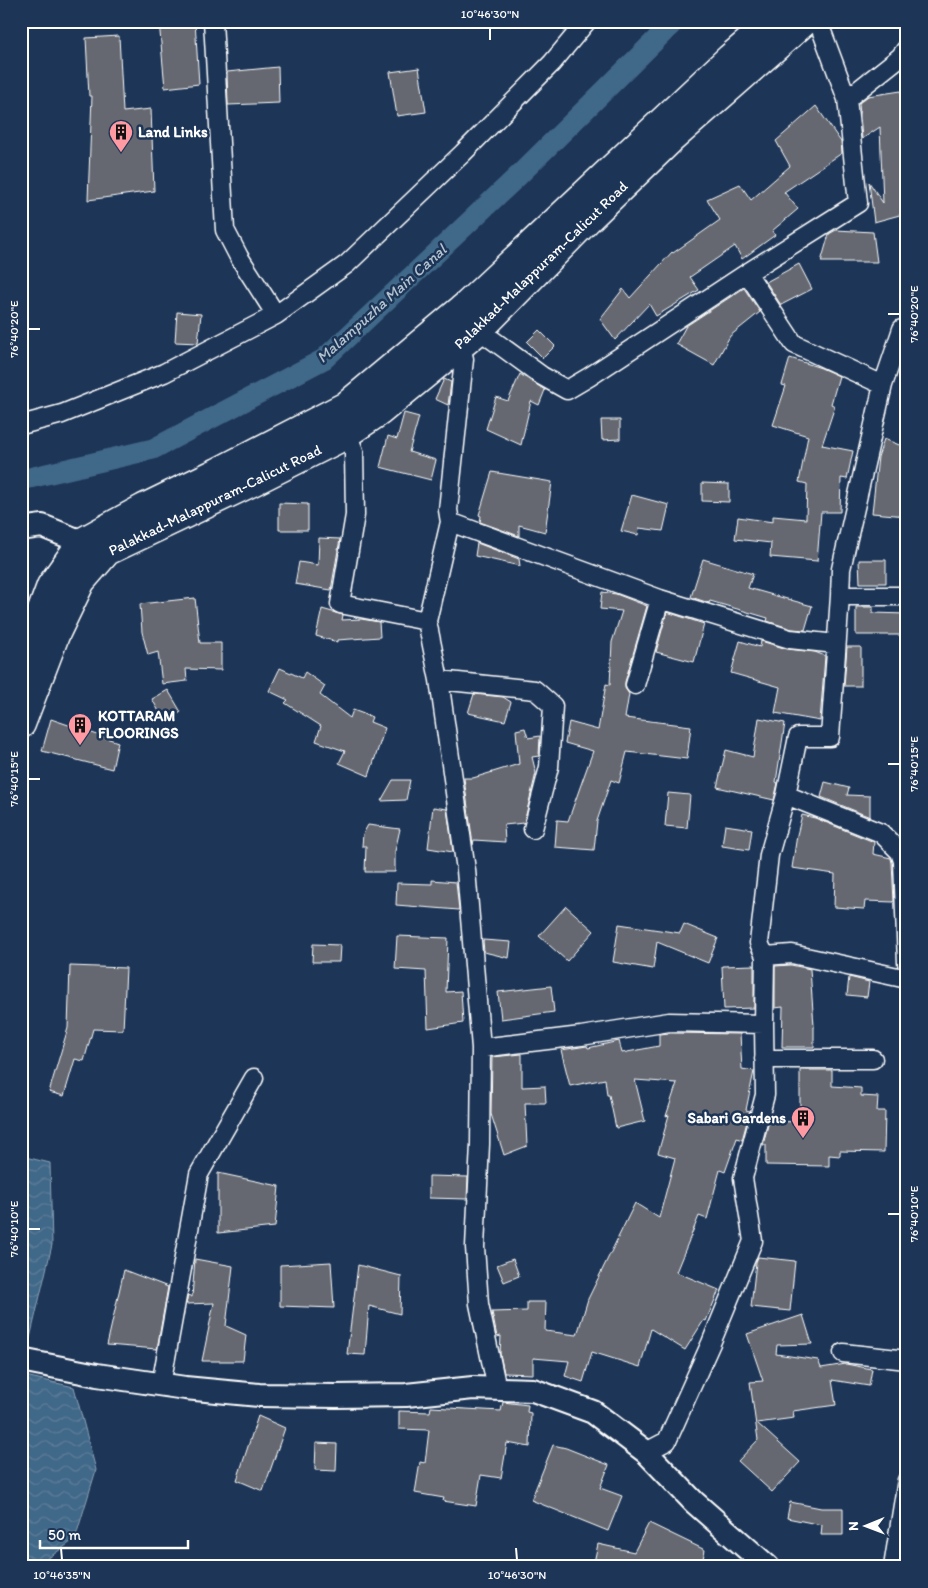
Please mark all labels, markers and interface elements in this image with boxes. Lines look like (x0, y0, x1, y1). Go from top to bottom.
text: 10°46'30"N (461, 7, 519, 21)
building icon: Land Links (108, 119, 134, 153)
place label: Land Links (138, 123, 208, 141)
street label: Palakkad-Malappuram-Calicut Road (450, 177, 632, 353)
water label: Malampuzha Main Canal (312, 239, 451, 367)
text: 76°40'20"E (907, 285, 921, 343)
text: 76°40'20"E (7, 300, 21, 358)
street label: Palakkad-Malappuram-Calicut Road (106, 440, 325, 559)
place label: KOTTARAM FLOORINGS (98, 707, 179, 742)
building icon: KOTTARAM FLOORINGS (67, 712, 93, 746)
text: 76°40'15"E (907, 736, 921, 792)
text: 76°40'15"E (7, 751, 21, 807)
building icon: Sabari Gardens (790, 1105, 816, 1139)
place label: Sabari Gardens (687, 1109, 786, 1127)
text: 76°40'10"E (907, 1185, 921, 1242)
text: 76°40'10"E (7, 1200, 21, 1257)
north arrow (840, 1500, 890, 1550)
scale bar (40, 1518, 188, 1550)
text: N (845, 1521, 862, 1531)
text: 50 m (48, 1526, 81, 1544)
text: 10°46'35"N (33, 1568, 91, 1582)
text: 10°46'30"N (488, 1568, 546, 1582)

